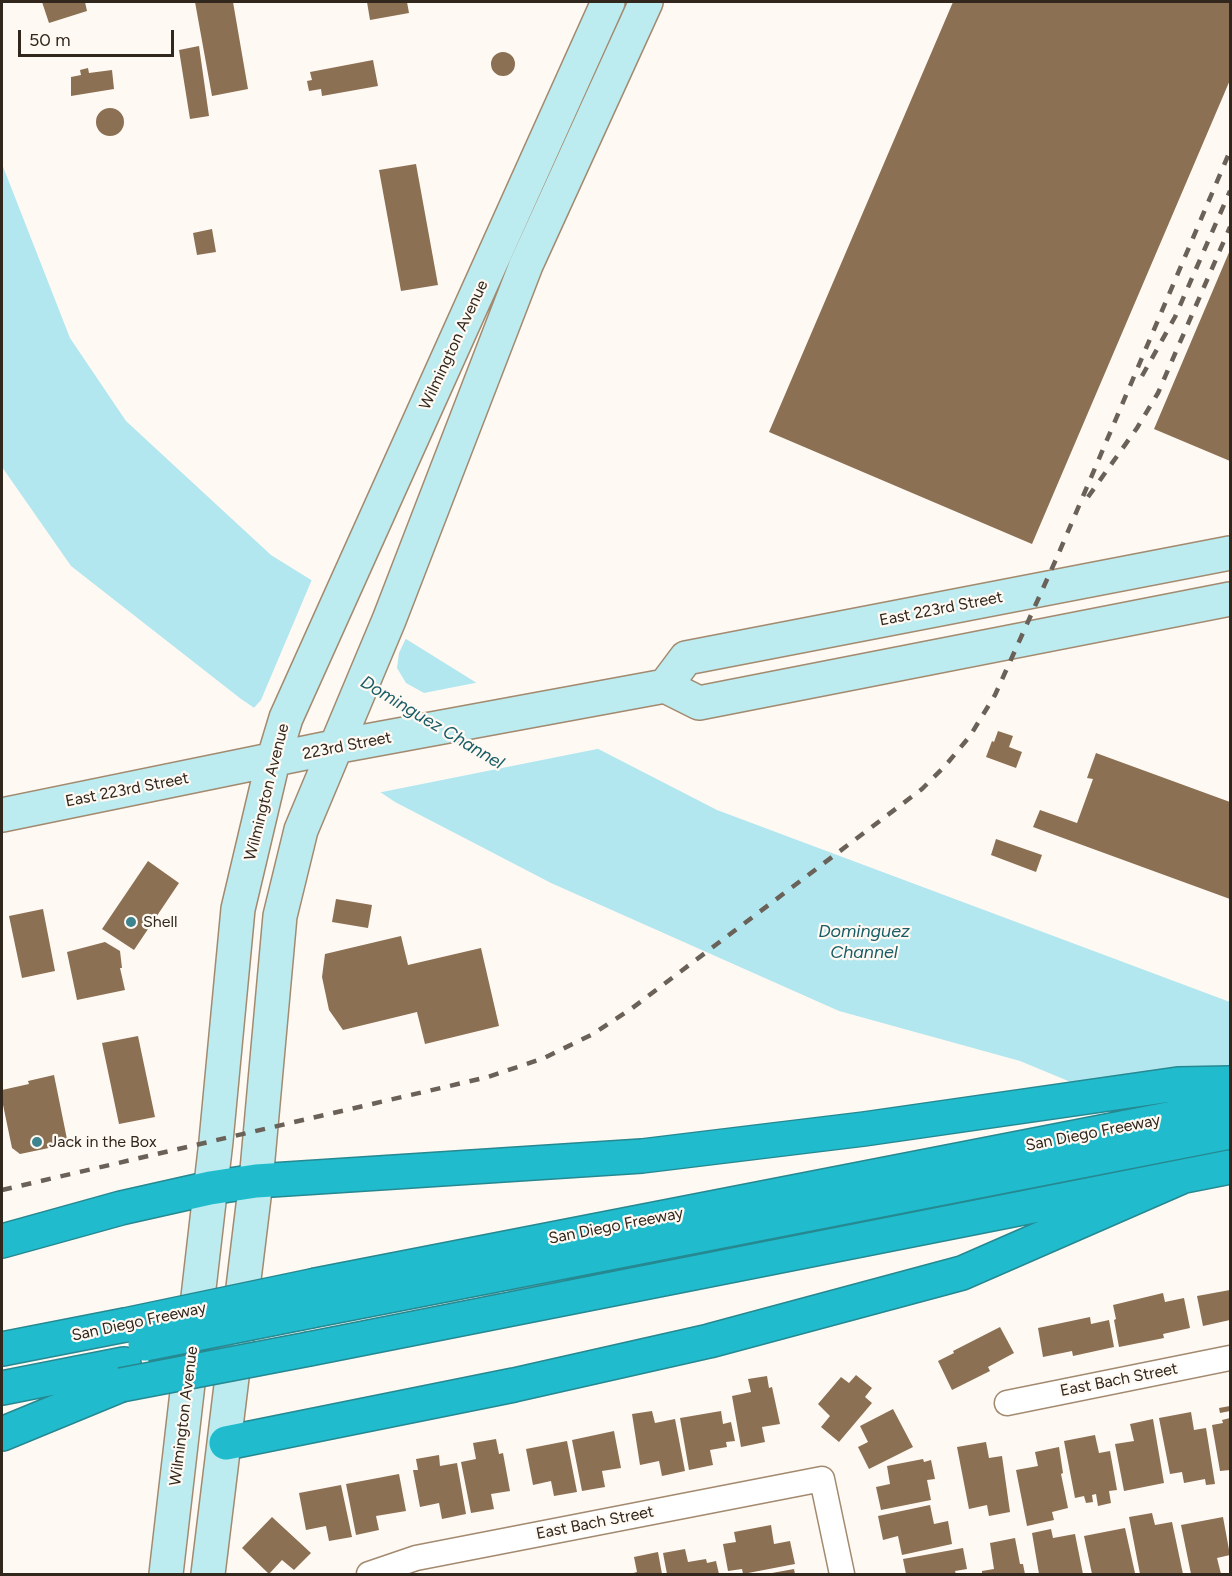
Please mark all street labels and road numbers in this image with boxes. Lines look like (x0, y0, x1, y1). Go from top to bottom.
street label: Wilmington Avenue (416, 277, 492, 413)
street label: East 223rd Street (878, 588, 1004, 630)
street label: Wilmington Avenue (241, 722, 293, 862)
street label: 223rd Street (301, 728, 393, 764)
street label: East 223rd Street (64, 769, 190, 811)
street label: San Diego Freeway (1024, 1111, 1162, 1155)
street label: San Diego Freeway (547, 1204, 685, 1248)
street label: San Diego Freeway (70, 1298, 208, 1346)
street label: Wilmington Avenue (166, 1345, 202, 1487)
street label: East Bach Street (1059, 1359, 1179, 1401)
street label: East Bach Street (535, 1502, 655, 1544)

